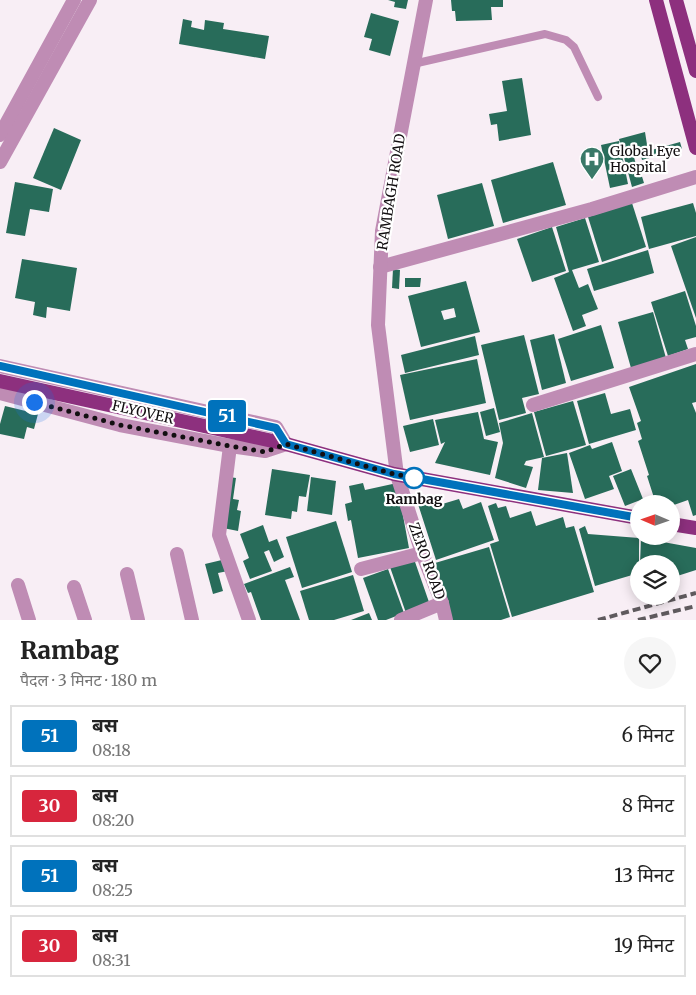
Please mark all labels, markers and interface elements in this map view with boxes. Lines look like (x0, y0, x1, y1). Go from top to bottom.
street label: RAMBAGH ROAD (373, 132, 409, 252)
place label: Global Eye Hospital (610, 142, 680, 176)
hospital icon: Global Eye Hospital (579, 146, 605, 180)
your location (22, 390, 47, 415)
street label: FLYOVER (110, 396, 176, 428)
line badge: 51 (204, 400, 250, 432)
text: 51 (218, 404, 236, 427)
marker: Rambag (403, 467, 425, 489)
place label: Rambag (385, 490, 443, 508)
north arrow (630, 495, 680, 545)
map controls (630, 495, 680, 605)
street label: ZERO ROAD (405, 520, 449, 602)
button: layers (630, 555, 680, 605)
text: Rambag (20, 635, 119, 666)
button: heart (624, 637, 676, 689)
text: पैदल · 3 मिनट · 180 m (20, 670, 157, 690)
text: बस (92, 713, 118, 737)
text: 6 मिनट (622, 723, 674, 747)
text: 51 (40, 724, 59, 747)
text: 08:18 (92, 740, 131, 760)
text: बस (92, 783, 118, 807)
text: 8 मिनट (622, 793, 674, 817)
text: 30 (38, 794, 61, 817)
text: 08:20 (92, 810, 134, 830)
text: बस (92, 853, 118, 877)
text: 13 मिनट (614, 863, 674, 887)
text: 51 (40, 864, 59, 887)
text: 08:25 (92, 880, 133, 900)
text: बस (92, 923, 118, 947)
text: 19 मिनट (614, 933, 674, 957)
text: 30 (38, 934, 61, 957)
text: 08:31 (92, 950, 130, 970)

